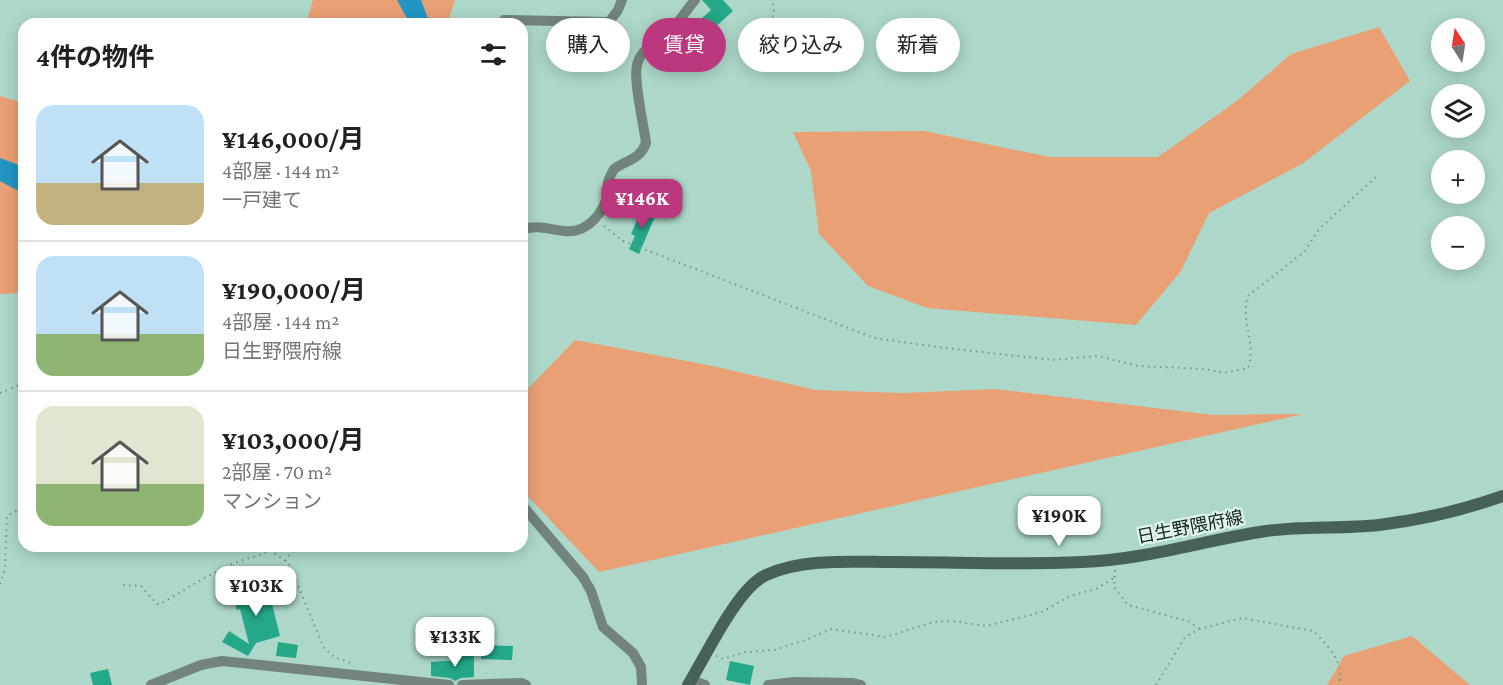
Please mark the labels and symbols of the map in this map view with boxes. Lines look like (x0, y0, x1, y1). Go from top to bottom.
north arrow (1431, 18, 1485, 72)
pin: ¥146K (600, 179, 684, 230)
pin: ¥190K (1017, 496, 1101, 547)
street label: 日生野隈府線 (1135, 507, 1245, 547)
pin: ¥103K (214, 566, 298, 617)
pin: ¥133K (413, 617, 497, 668)

